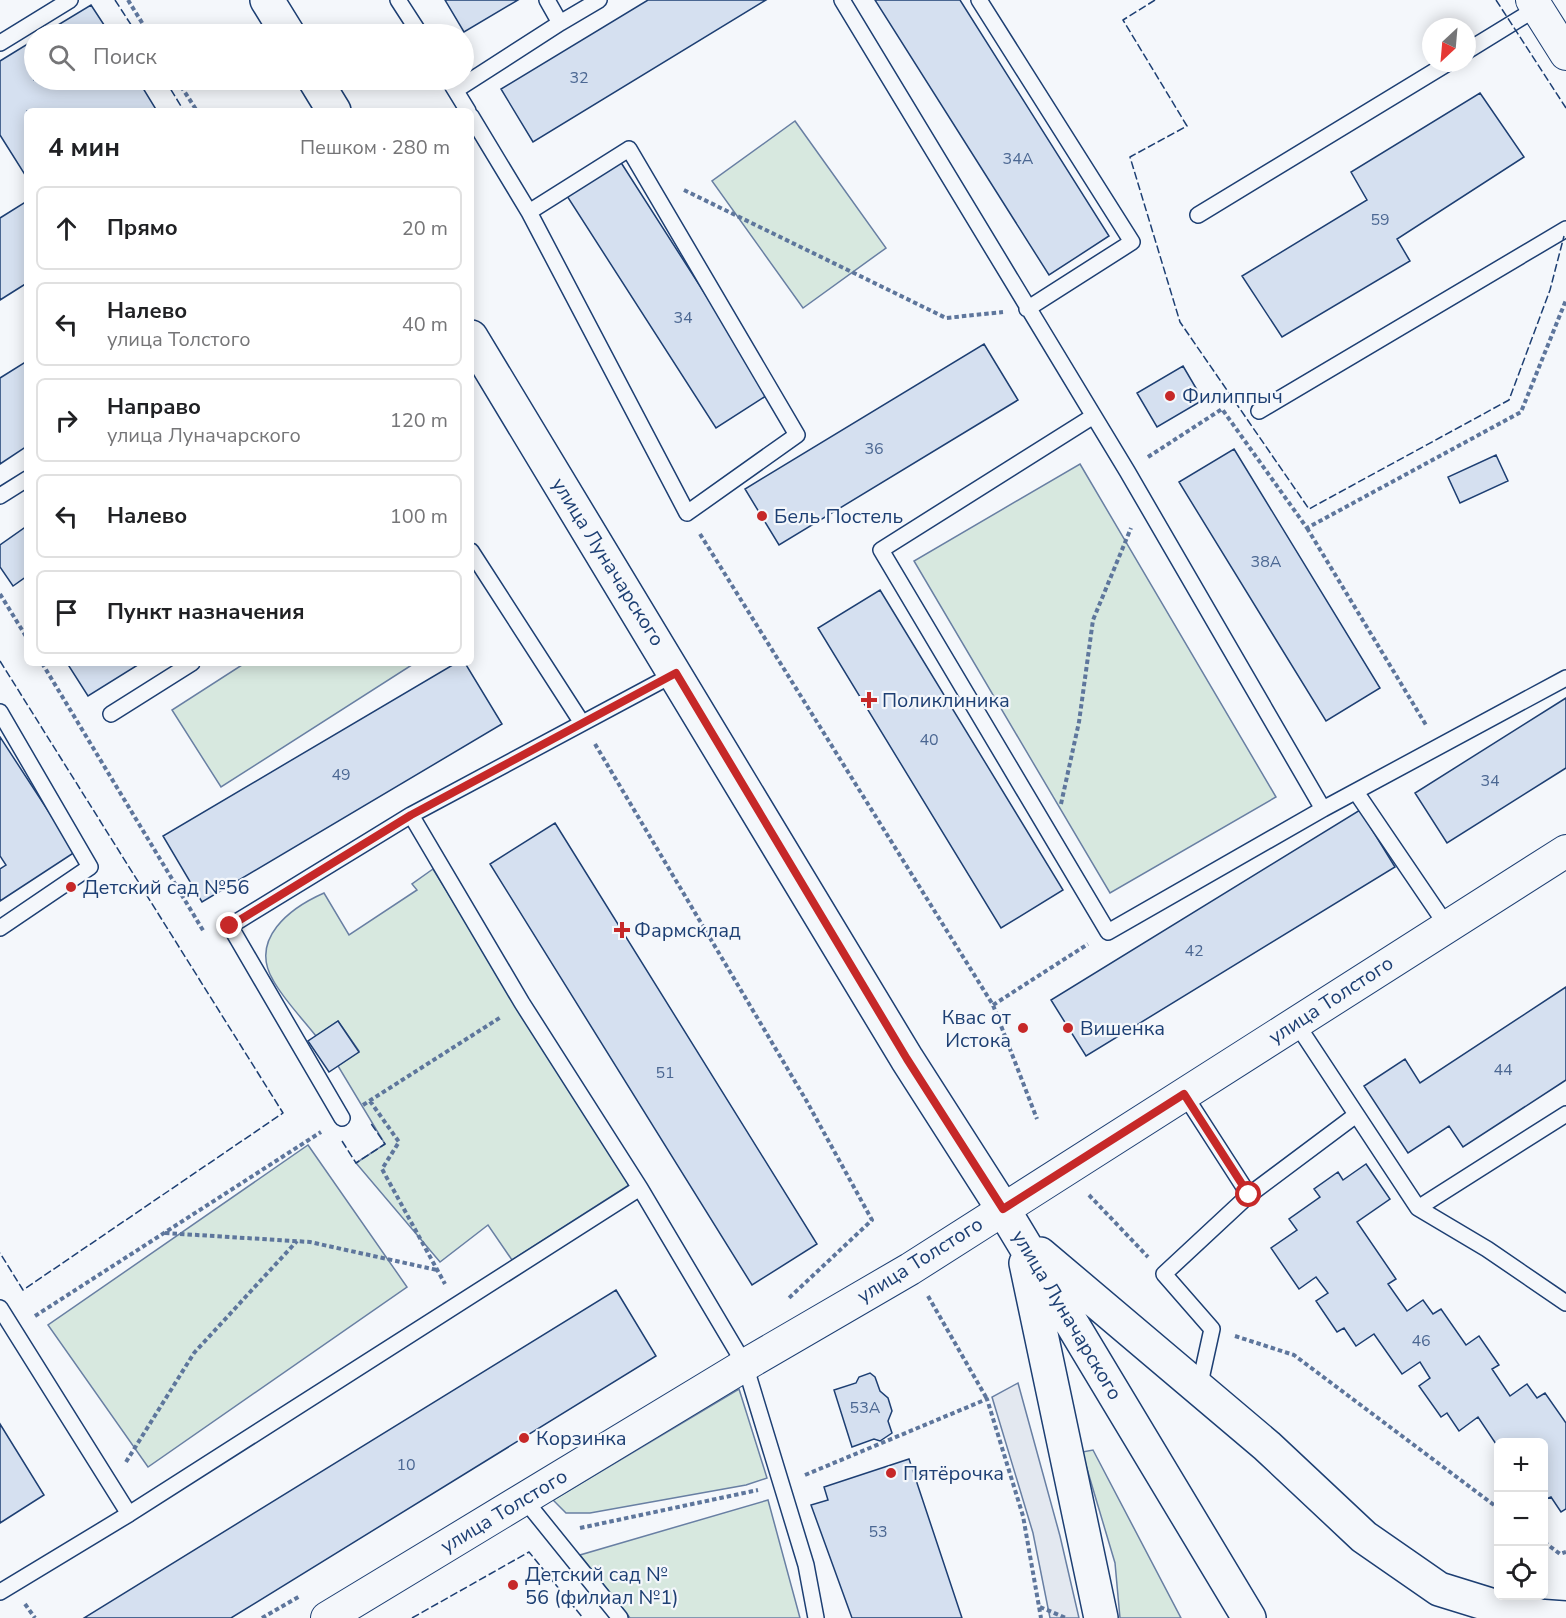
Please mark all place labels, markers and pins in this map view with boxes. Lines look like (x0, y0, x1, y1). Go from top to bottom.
place label: Филиппыч (1182, 383, 1283, 410)
marker: Филиппыч (1163, 389, 1177, 403)
place label: Бель Постель (774, 503, 903, 530)
marker: Бель Постель (755, 509, 769, 523)
place label: Поликлиника (882, 687, 1010, 714)
marker: Поликлиника (860, 691, 878, 709)
place label: Детский сад №56 (83, 874, 250, 901)
marker: Детский сад №56 (64, 880, 78, 894)
place label: Фармсклад (634, 917, 741, 944)
marker: Фармсклад (615, 923, 629, 937)
place label: Квас от Истока (942, 1004, 1011, 1054)
place label: Вишенка (1080, 1015, 1165, 1042)
marker: Квас от Истока (1016, 1021, 1030, 1035)
marker: Вишенка (1061, 1021, 1075, 1035)
place label: Корзинка (536, 1425, 627, 1452)
marker: Корзинка (517, 1431, 531, 1445)
place label: Пятёрочка (903, 1460, 1004, 1487)
marker: Пятёрочка (884, 1466, 898, 1480)
place label: Детский сад № 56 (филиал №1) (525, 1561, 679, 1611)
marker: Детский сад № 56 (филиал №1) (506, 1578, 520, 1592)

